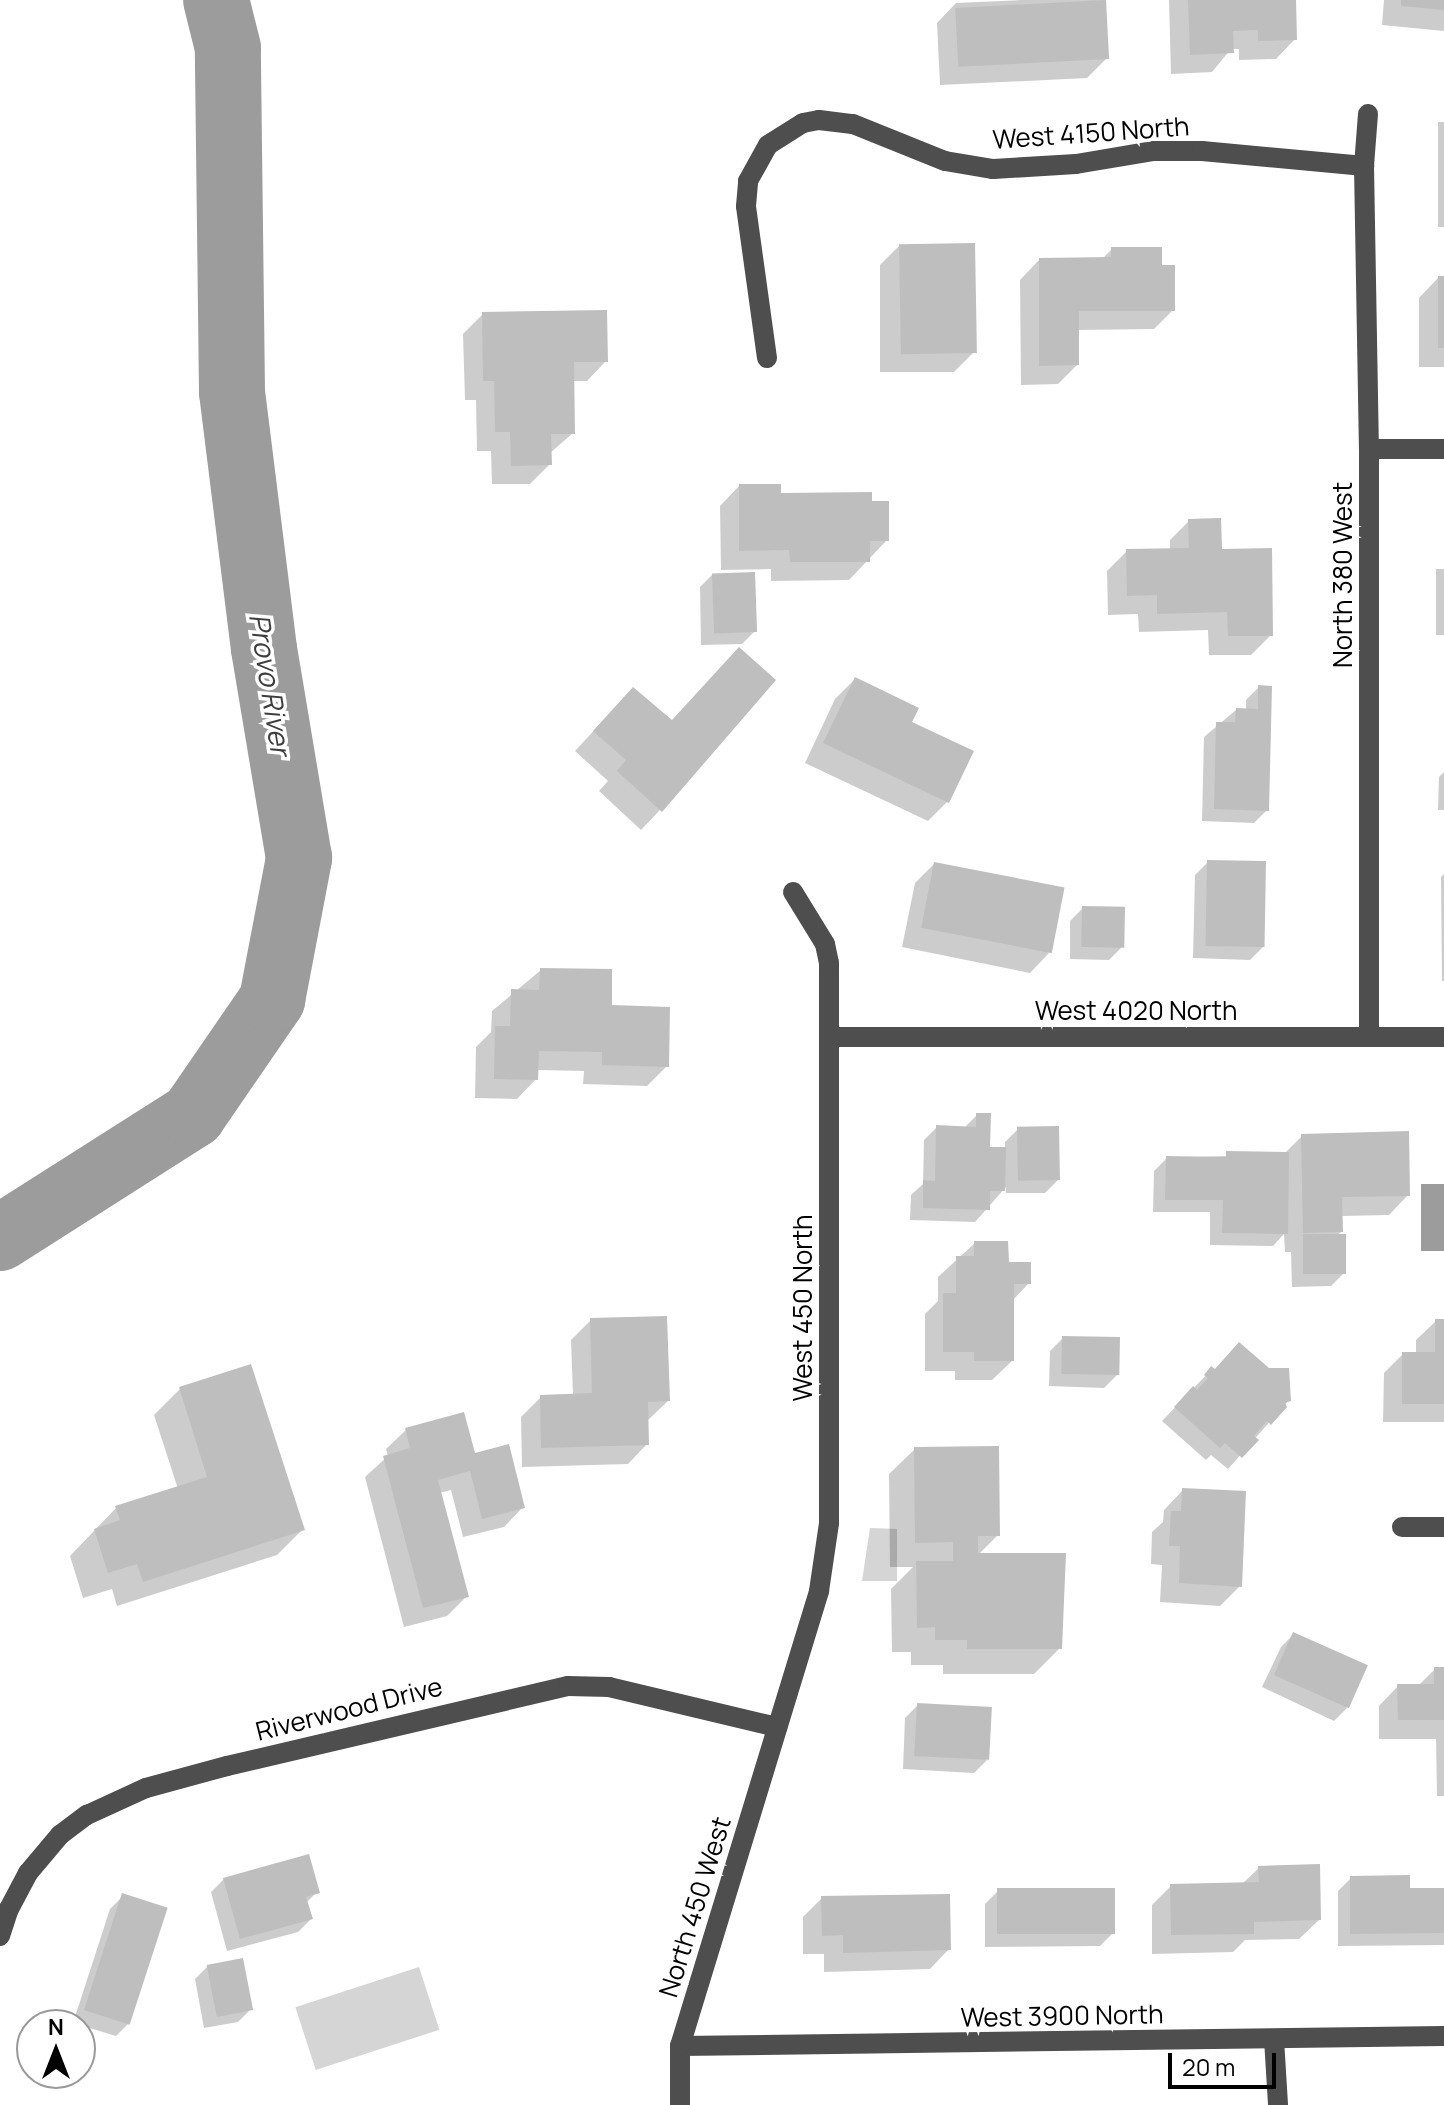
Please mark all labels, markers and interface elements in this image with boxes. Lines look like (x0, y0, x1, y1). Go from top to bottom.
street label: West 4150 North (992, 111, 1190, 155)
street label: North 380 West (1327, 482, 1359, 668)
water label: Provo River (243, 611, 299, 757)
street label: West 4020 North (1035, 995, 1237, 1027)
street label: West 450 North (787, 1214, 819, 1402)
street label: Riverwood Drive (252, 1671, 446, 1747)
street label: North 450 West (653, 1813, 737, 2001)
street label: West 3900 North (960, 1999, 1164, 2033)
north arrow (16, 2009, 96, 2089)
text: N (48, 2012, 64, 2042)
scale bar (1172, 2037, 1280, 2087)
text: 20 m (1182, 2050, 1235, 2083)

